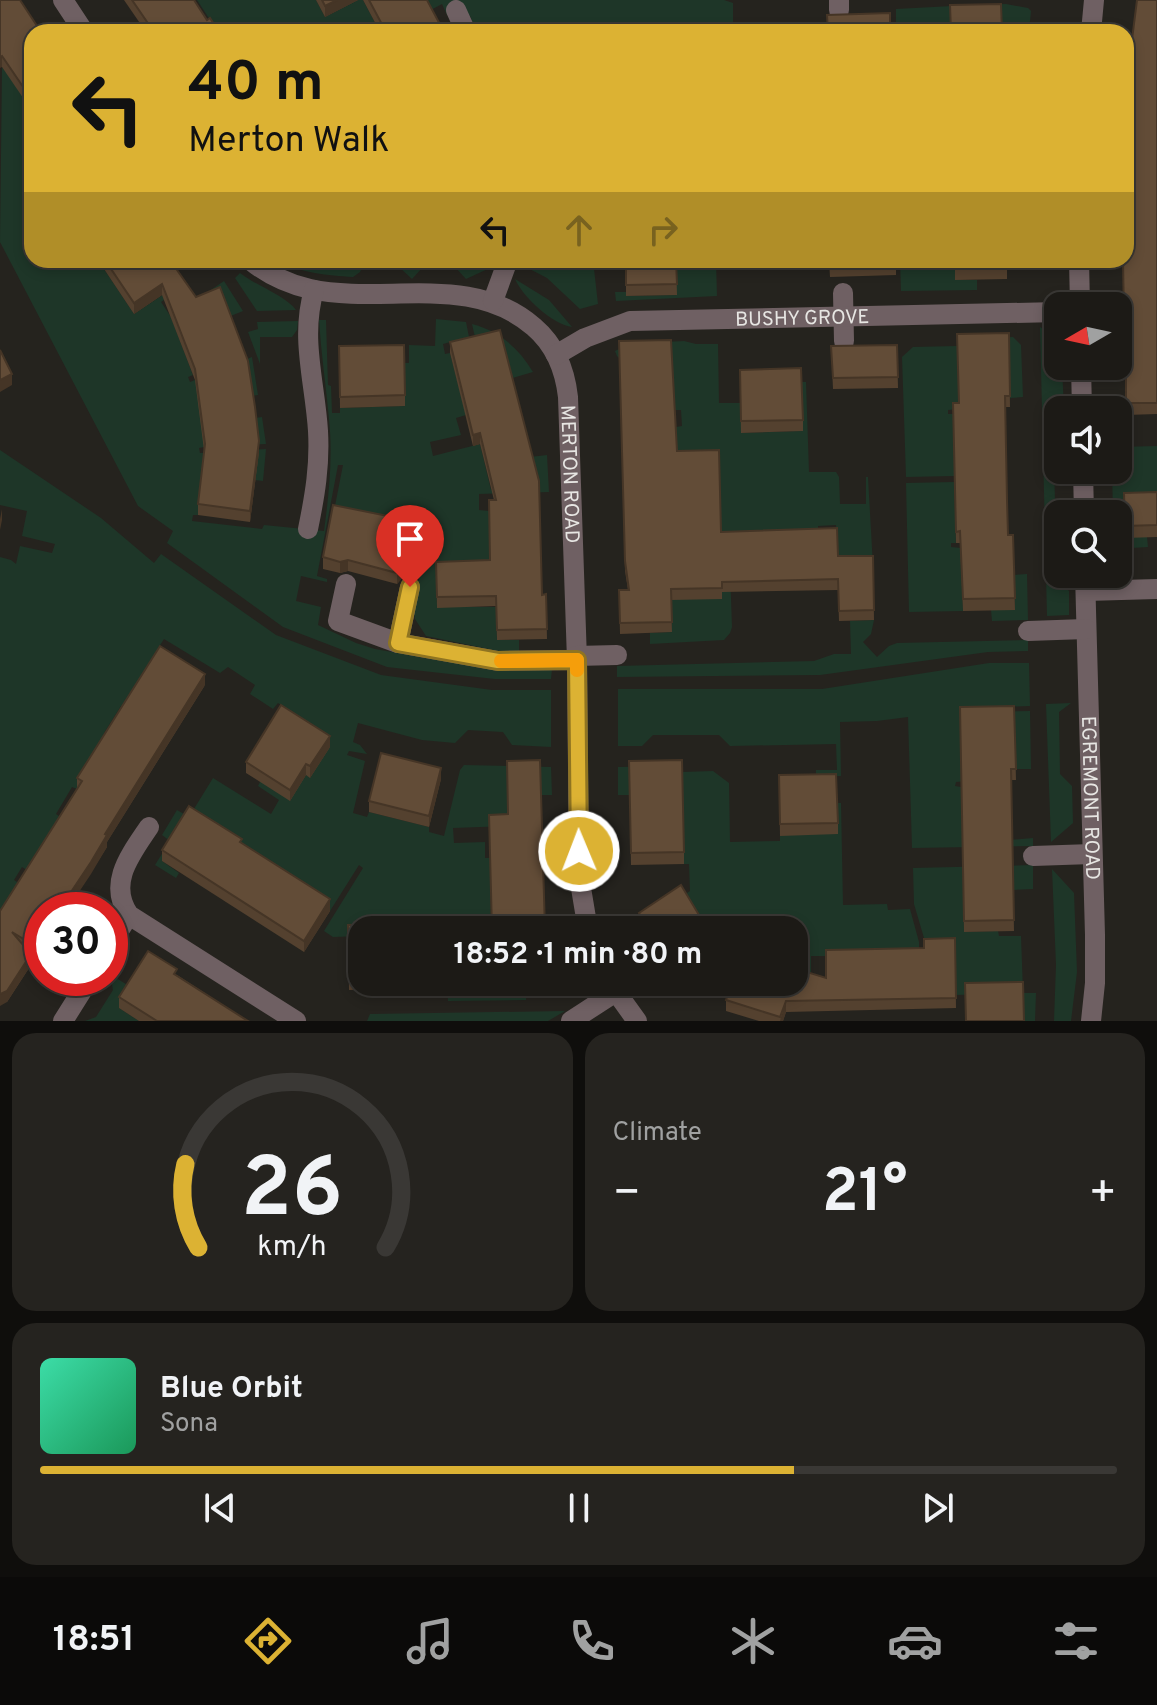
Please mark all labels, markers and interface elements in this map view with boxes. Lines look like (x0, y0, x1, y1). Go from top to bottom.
text: 40 m (188, 50, 324, 120)
icon: left (56, 56, 160, 160)
text: Merton Walk (188, 119, 389, 165)
icon: left (473, 208, 517, 252)
icon: ahead (557, 208, 601, 252)
icon: right (641, 208, 685, 252)
north arrow (1044, 292, 1132, 380)
map controls (1044, 292, 1132, 588)
street label: BUSHY GROVE (735, 305, 870, 334)
button: sound (1044, 396, 1132, 484)
street label: MERTON ROAD (553, 404, 584, 544)
button: search (1044, 500, 1132, 588)
pin (376, 505, 444, 587)
icon: arrive (388, 517, 432, 561)
street label: EGREMONT ROAD (1074, 715, 1104, 880)
position arrow (537, 809, 621, 893)
speed limit sign: 30 (24, 892, 128, 996)
text: 18:52 · 1 min · 80 m (454, 937, 702, 974)
text: Climate (613, 1117, 702, 1150)
text: 26 (241, 1141, 343, 1246)
text: 21° (822, 1157, 908, 1233)
text: − (613, 1167, 641, 1223)
text: + (1089, 1167, 1117, 1223)
text: km/h (258, 1230, 327, 1266)
text: Blue Orbit (160, 1371, 303, 1408)
text: Sona (160, 1408, 218, 1441)
icon: previous (198, 1486, 242, 1530)
icon: pause (557, 1486, 601, 1530)
icon: next (916, 1486, 960, 1530)
icon: directions (240, 1613, 296, 1669)
icon: music (402, 1613, 458, 1669)
icon: phone (564, 1613, 620, 1669)
icon: climate (725, 1613, 781, 1669)
icon: car (887, 1613, 943, 1669)
icon: filters (1048, 1613, 1104, 1669)
text: 18:51 (53, 1618, 135, 1664)

